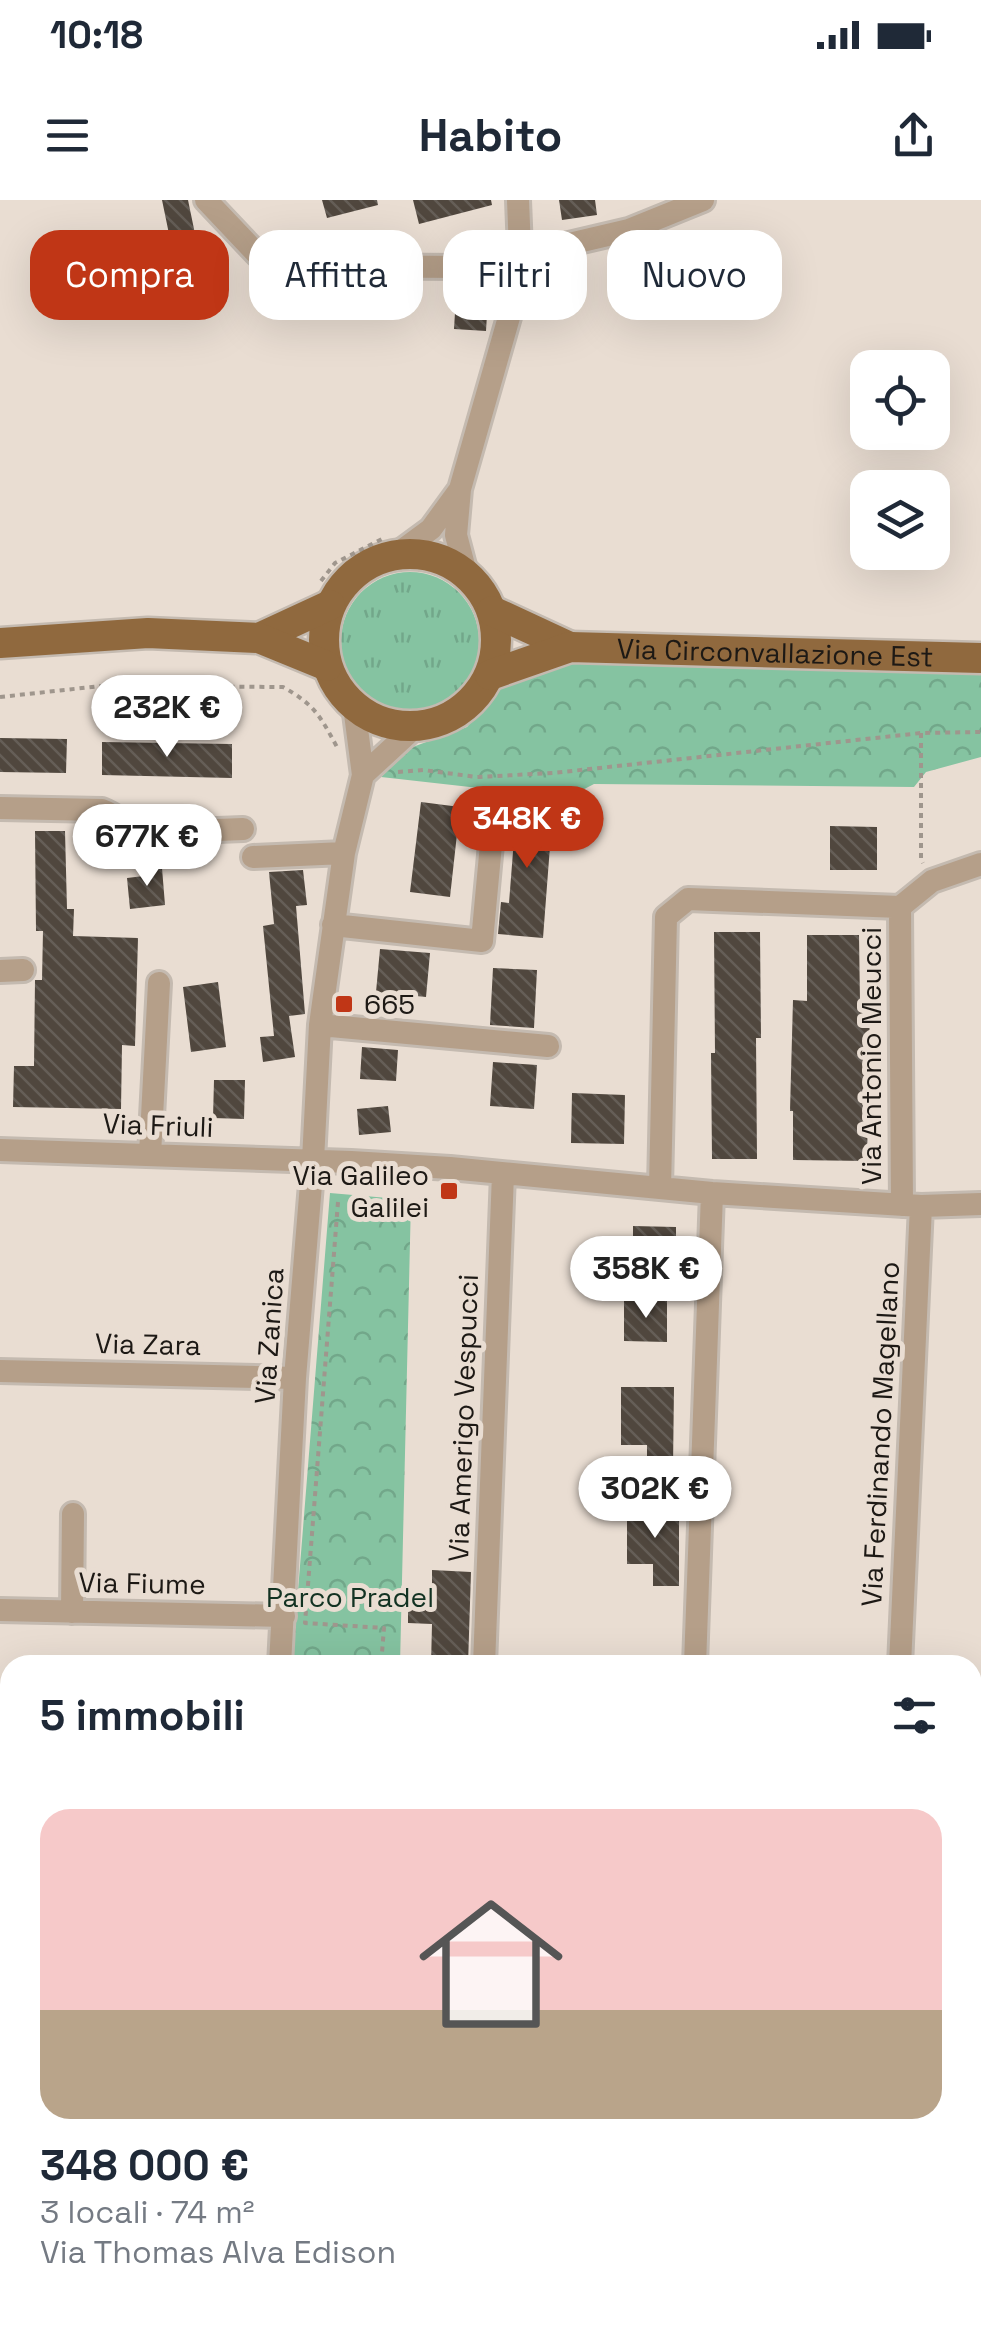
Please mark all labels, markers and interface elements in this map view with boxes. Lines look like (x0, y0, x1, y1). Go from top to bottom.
text: 10:18 (50, 11, 143, 59)
text: Habito (419, 107, 562, 164)
icon: menu (40, 108, 95, 163)
icon: share (886, 108, 941, 163)
chip: Compra (30, 230, 229, 320)
chip: Affitta (249, 230, 423, 320)
chip: Filtri (443, 230, 587, 320)
chip: Nuovo (607, 230, 782, 320)
map controls (850, 350, 950, 570)
button: locate (850, 350, 950, 450)
button: layers (850, 470, 950, 570)
street label: Via Circonvallazione Est (616, 630, 934, 675)
pin: 232K € (86, 675, 248, 760)
text: 232K € (113, 687, 221, 727)
pin: 348K € (446, 786, 608, 871)
text: 348K € (473, 798, 581, 838)
pin: 677K € (66, 804, 228, 889)
text: 677K € (95, 816, 199, 856)
street label: Via Antonio Meucci (853, 927, 889, 1185)
place label: 665 (364, 986, 415, 1022)
marker: 665 (333, 993, 355, 1015)
street label: Via Friuli (102, 1105, 214, 1145)
place label: Via Galileo Galilei (292, 1157, 429, 1225)
marker: Via Galileo Galilei (438, 1180, 460, 1202)
pin: 358K € (565, 1236, 727, 1321)
text: 358K € (592, 1248, 700, 1288)
street label: Via Ferdinando Magellano (853, 1260, 907, 1608)
street label: Via Zanica (246, 1267, 292, 1405)
street label: Via Amerigo Vespucci (440, 1273, 486, 1563)
street label: Via Zara (95, 1325, 201, 1363)
pin: 302K € (574, 1456, 736, 1541)
text: 302K € (600, 1468, 710, 1508)
street label: Via Fiume (78, 1564, 206, 1602)
park label: Parco Pradel (266, 1579, 434, 1615)
icon: filters (887, 1688, 942, 1743)
text: 5 immobili (40, 1689, 245, 1742)
icon: home (401, 1874, 581, 2054)
text: 348 000 € (40, 2139, 249, 2192)
text: 3 locali · 74 m² (40, 2192, 254, 2232)
text: Via Thomas Alva Edison (40, 2232, 396, 2272)

